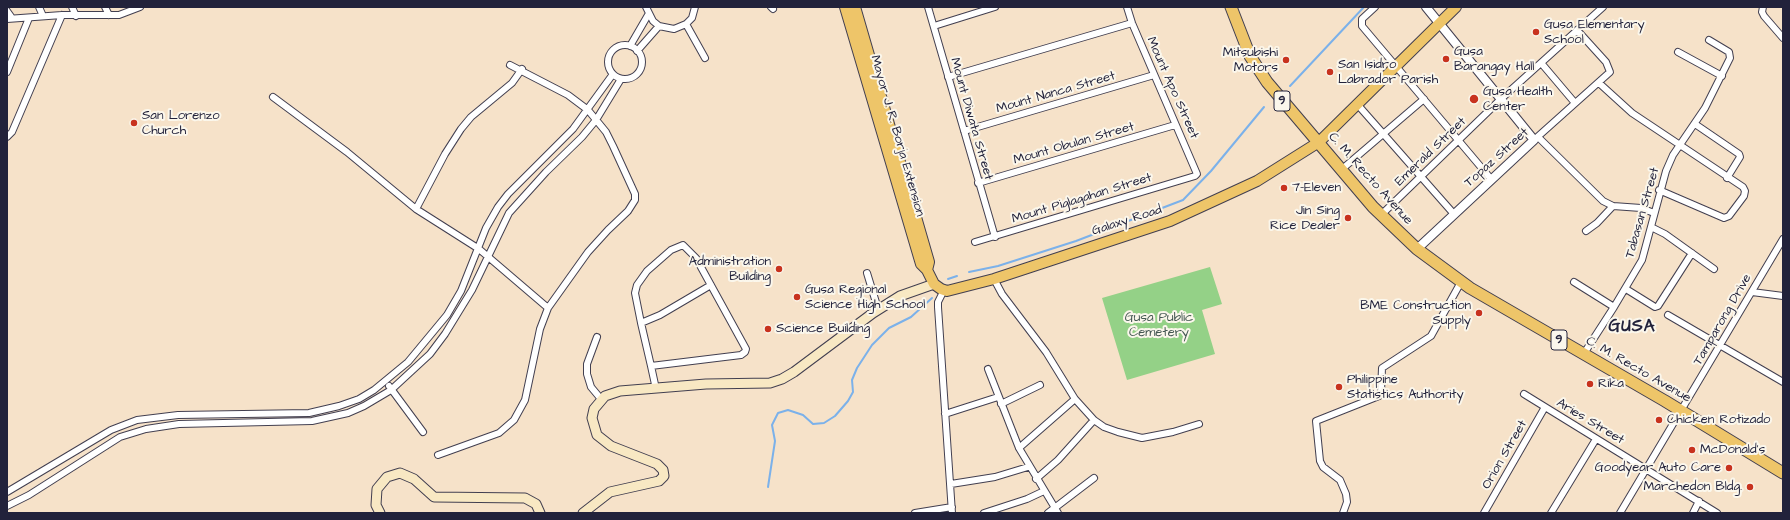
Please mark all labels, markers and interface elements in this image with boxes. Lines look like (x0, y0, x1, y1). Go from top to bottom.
place label: Gusa Elementary School (1544, 17, 1645, 48)
marker: Gusa Elementary School (1531, 27, 1541, 37)
street label: Mount Apo Street (1143, 35, 1201, 141)
place label: Gusa Barangay Hall (1454, 44, 1534, 75)
place label: Mitsubishi Motors (1223, 45, 1278, 76)
street label: Mayor J. R. Borja Extension (866, 54, 928, 218)
marker: Gusa Barangay Hall (1441, 54, 1451, 64)
marker: Mitsubishi Motors (1281, 55, 1291, 65)
street label: Mount Diwata Street (946, 56, 996, 182)
place label: San Isidro Labrador Parish (1338, 57, 1438, 88)
marker: San Isidro Labrador Parish (1325, 67, 1335, 77)
street label: Mount Nanca Street (995, 69, 1117, 117)
place label: Gusa Health Center (1483, 84, 1552, 115)
road number: 9 (1274, 91, 1290, 111)
marker: Gusa Health Center (1468, 93, 1480, 105)
place label: San Lorenzo Church (142, 108, 219, 139)
street label: Emerald Street (1392, 114, 1470, 190)
marker: San Lorenzo Church (129, 118, 139, 128)
street label: Mount Obulan Street (1012, 119, 1136, 169)
street label: Topaz Street (1462, 125, 1532, 191)
street label: C. M. Recto Avenue (1325, 130, 1415, 228)
street label: Tabasan Street (1623, 166, 1663, 260)
street label: Mount Piglagahan Street (1010, 170, 1154, 228)
place label: 7-Eleven (1292, 180, 1341, 196)
marker: 7-Eleven (1279, 183, 1289, 193)
street label: Galaxy Road (1090, 202, 1164, 240)
place label: Jin Sing Rice Dealer (1270, 203, 1340, 234)
marker: Jin Sing Rice Dealer (1343, 213, 1353, 223)
place label: Administration Building (689, 254, 771, 285)
marker: Administration Building (774, 264, 784, 274)
street label: Tamparong Drive (1691, 272, 1755, 368)
place label: Gusa Regional Science High School (805, 282, 925, 313)
marker: Gusa Regional Science High School (792, 292, 802, 302)
place label: BME Construction Supply (1360, 298, 1471, 329)
marker: BME Construction Supply (1474, 308, 1484, 318)
park label: Gusa Public Cemetery (1125, 310, 1193, 341)
district label: GUSA (1608, 317, 1656, 337)
place label: Science Building (776, 321, 870, 337)
marker: Science Building (763, 324, 773, 334)
road number: 9 (1551, 330, 1567, 350)
street label: C. M. Recto Avenue (1583, 334, 1693, 406)
place label: Philippine Statistics Authority (1347, 372, 1464, 403)
place label: Rika (1598, 376, 1624, 392)
marker: Rika (1585, 379, 1595, 389)
marker: Philippine Statistics Authority (1334, 382, 1344, 392)
street label: Aries Street (1553, 396, 1627, 448)
place label: Chicken Rotizado (1667, 412, 1770, 428)
marker: Chicken Rotizado (1654, 415, 1664, 425)
street label: Orion Street (1479, 418, 1531, 492)
place label: McDonald's (1700, 442, 1765, 458)
marker: McDonald's (1687, 445, 1697, 455)
place label: Goodyear Auto Care (1595, 460, 1721, 476)
marker: Goodyear Auto Care (1724, 463, 1734, 473)
place label: Marchedon Bldg. (1644, 479, 1742, 495)
marker: Marchedon Bldg. (1745, 482, 1755, 492)

